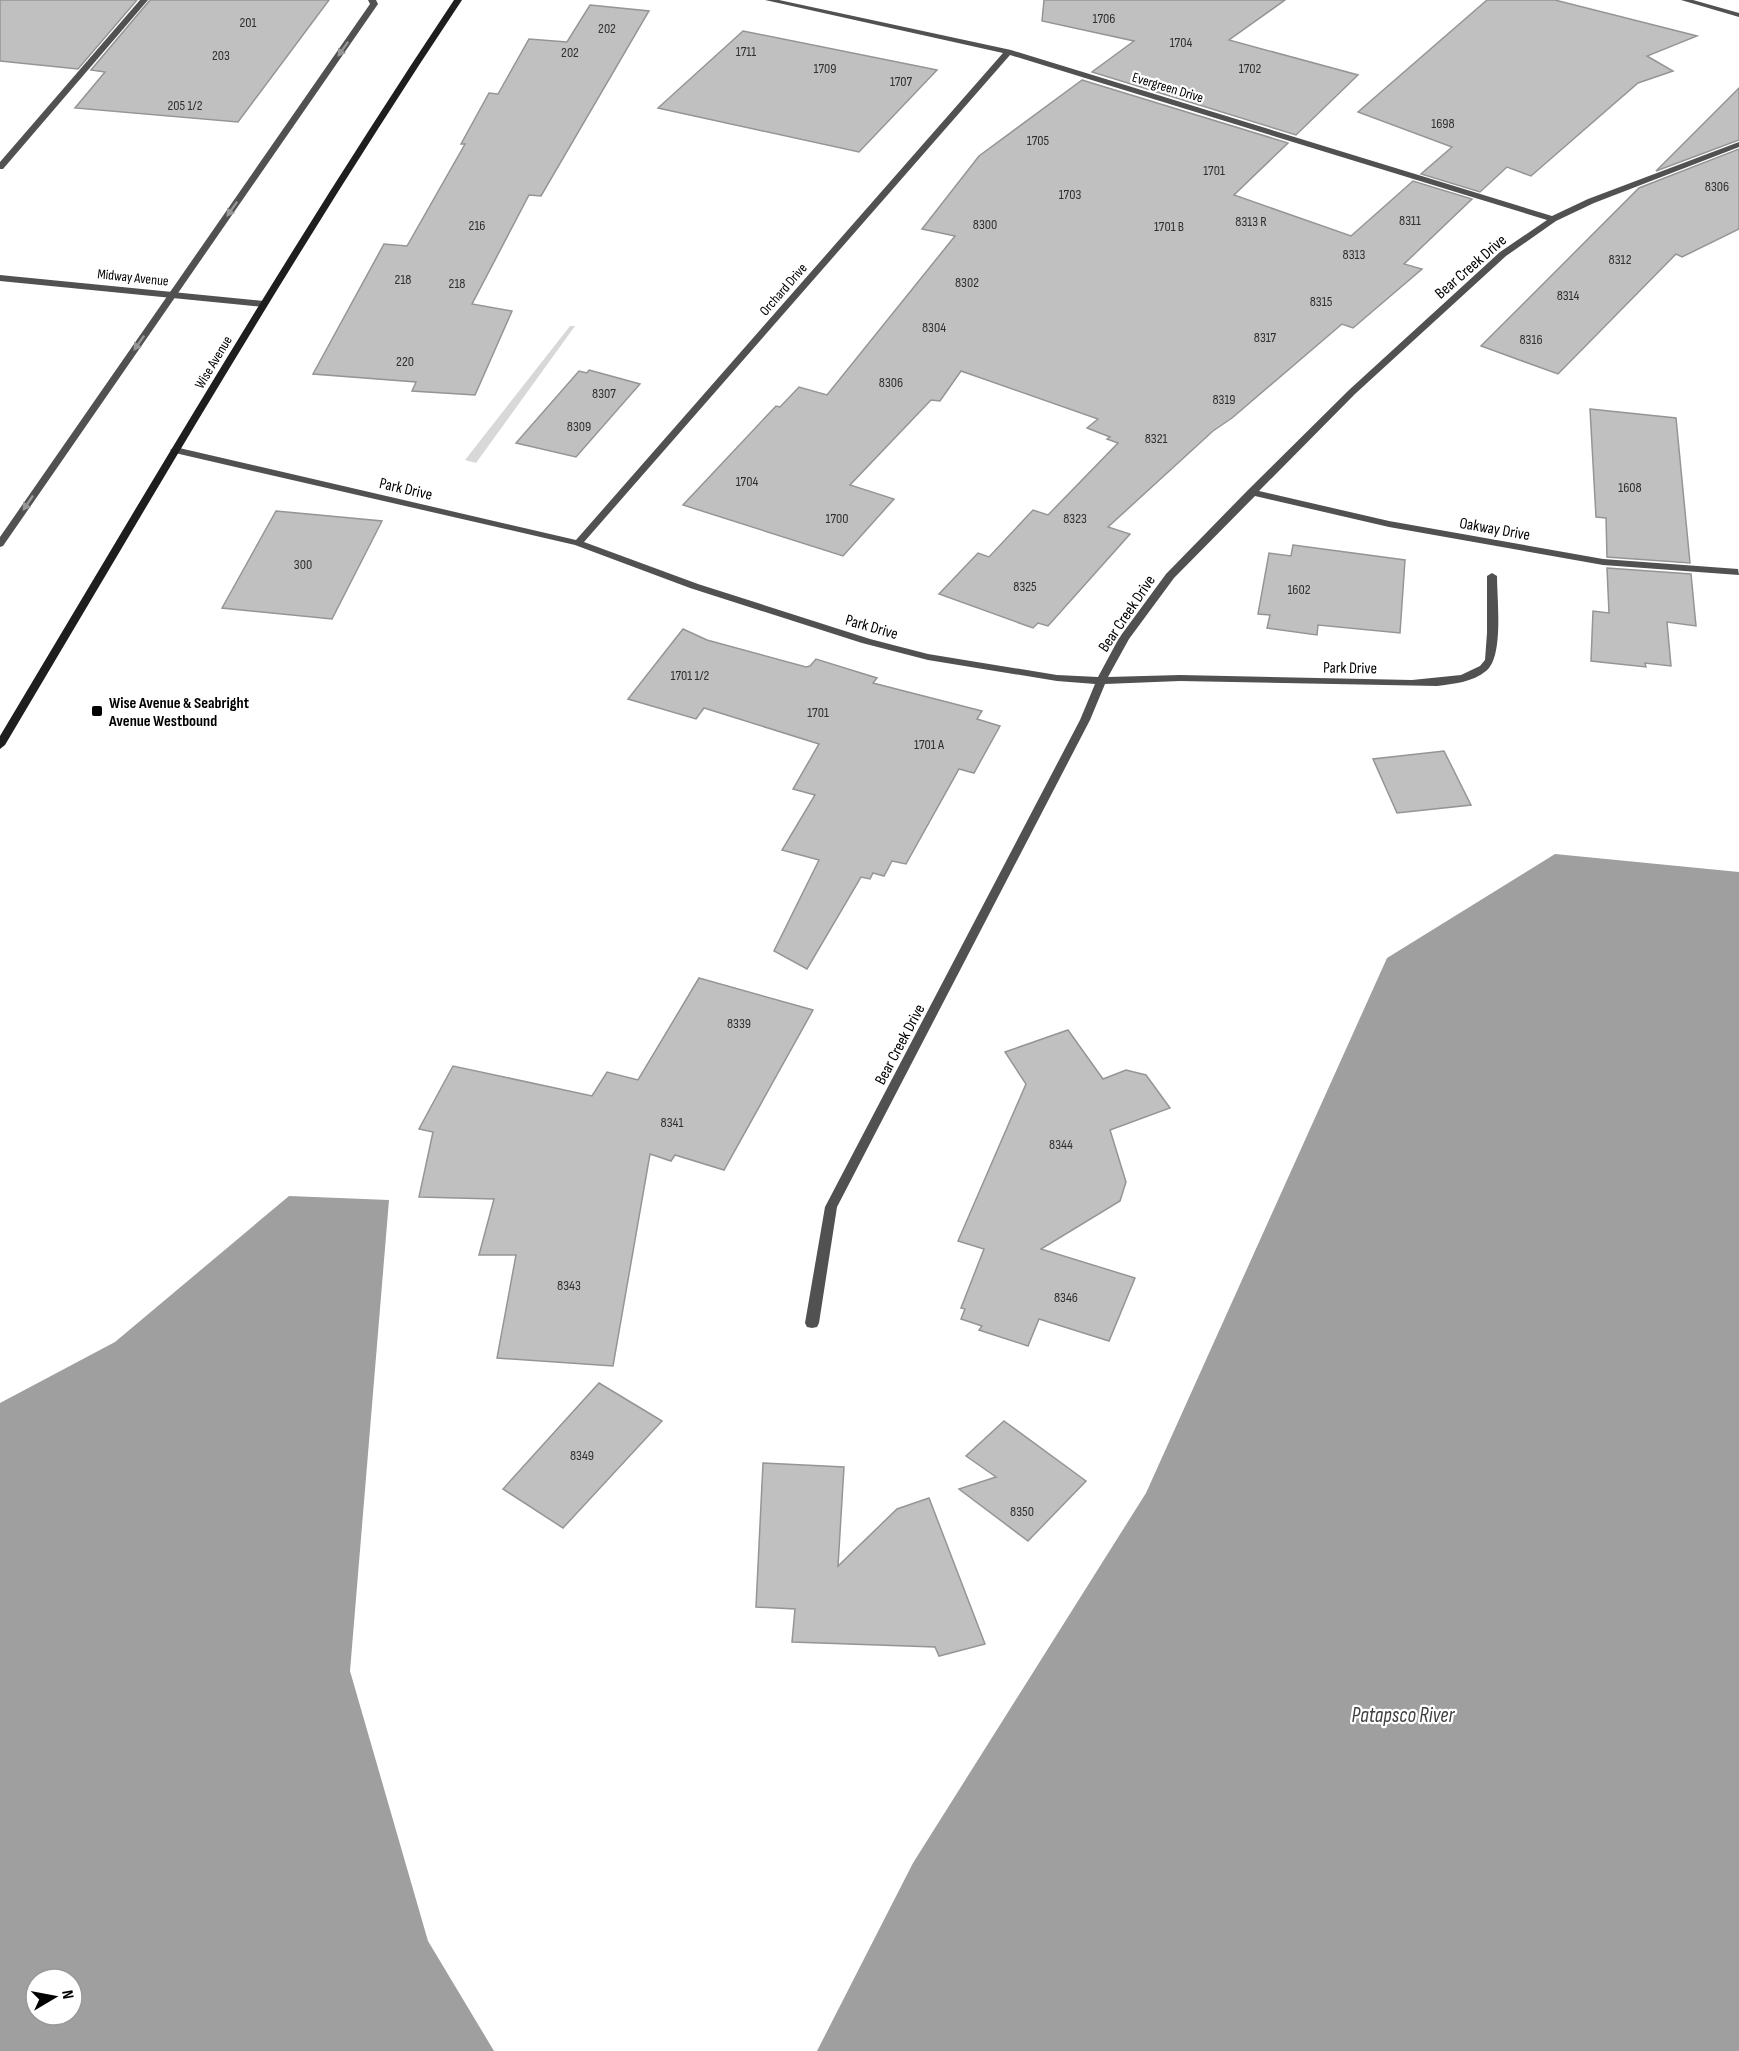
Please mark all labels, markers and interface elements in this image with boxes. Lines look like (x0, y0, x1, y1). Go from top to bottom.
house number: 1706 (1093, 10, 1115, 27)
house number: 201 (240, 14, 257, 31)
house number: 202 (598, 20, 616, 37)
house number: 1704 (1170, 34, 1192, 51)
one-way arrow (337, 40, 349, 56)
house number: 1711 (736, 43, 756, 60)
house number: 202 (561, 44, 579, 61)
house number: 203 (212, 47, 230, 64)
house number: 1709 (814, 60, 836, 77)
house number: 1702 (1239, 60, 1261, 77)
street label: Evergreen Drive (1130, 69, 1206, 106)
house number: 1707 (890, 73, 913, 90)
house number: 205 1/2 (168, 97, 203, 114)
house number: 1698 (1431, 115, 1455, 132)
house number: 1705 (1027, 132, 1050, 149)
house number: 1701 (1203, 162, 1225, 179)
house number: 8306 (1705, 178, 1729, 195)
house number: 1703 (1059, 186, 1081, 203)
one-way arrow (227, 201, 238, 217)
house number: 8311 (1399, 212, 1421, 229)
house number: 8313 R (1235, 213, 1267, 230)
house number: 8300 (973, 216, 997, 233)
house number: 216 (469, 217, 485, 234)
house number: 1701 B (1154, 218, 1184, 235)
street label: Bear Creek Drive (1431, 231, 1511, 303)
house number: 8313 (1343, 246, 1366, 263)
house number: 8312 (1609, 251, 1632, 268)
street label: Orchard Drive (756, 260, 811, 319)
street label: Midway Avenue (96, 265, 169, 290)
house number: 218 (395, 271, 411, 288)
house number: 8302 (955, 274, 979, 291)
house number: 218 (449, 275, 465, 292)
house number: 8314 (1557, 287, 1580, 304)
house number: 8315 (1310, 293, 1333, 310)
house number: 8304 (922, 319, 946, 336)
house number: 8317 (1254, 329, 1277, 346)
house number: 8316 (1519, 331, 1543, 348)
street label: Wise Avenue (191, 333, 236, 392)
one-way arrow (134, 335, 145, 351)
house number: 220 (396, 353, 414, 370)
house number: 8306 (879, 374, 903, 391)
house number: 8307 (592, 385, 616, 402)
house number: 8319 (1212, 391, 1236, 408)
house number: 8309 (567, 418, 591, 435)
house number: 8321 (1145, 430, 1167, 447)
house number: 1704 (736, 473, 758, 490)
street label: Park Drive (377, 474, 434, 505)
house number: 1608 (1618, 479, 1642, 496)
one-way arrow (23, 495, 34, 511)
house number: 1700 (826, 510, 848, 527)
house number: 8323 (1063, 510, 1087, 527)
street label: Oakway Drive (1458, 514, 1532, 545)
house number: 300 (294, 556, 312, 573)
street label: Bear Creek Drive (1095, 572, 1160, 656)
house number: 8325 (1013, 578, 1037, 595)
house number: 1602 (1287, 581, 1311, 598)
street label: Park Drive (843, 611, 900, 644)
street label: Park Drive (1323, 659, 1377, 678)
house number: 1701 1/2 (671, 667, 710, 684)
place label: Wise Avenue & Seabright Avenue Westbound (108, 694, 249, 731)
marker: Wise Avenue & Seabright Avenue Westbound (90, 704, 104, 718)
house number: 1701 (807, 704, 829, 721)
house number: 1701 A (914, 736, 945, 753)
street label: Bear Creek Drive (871, 1001, 929, 1088)
house number: 8339 (727, 1015, 751, 1032)
house number: 8341 (661, 1114, 684, 1131)
house number: 8344 (1049, 1136, 1073, 1153)
house number: 8343 (557, 1277, 581, 1294)
house number: 8346 (1054, 1289, 1078, 1306)
house number: 8349 (570, 1447, 594, 1464)
house number: 8350 (1010, 1503, 1034, 1520)
water label: Patapsco River (1352, 1703, 1456, 1728)
north arrow (24, 1967, 84, 2027)
text: N (57, 1989, 77, 2001)

